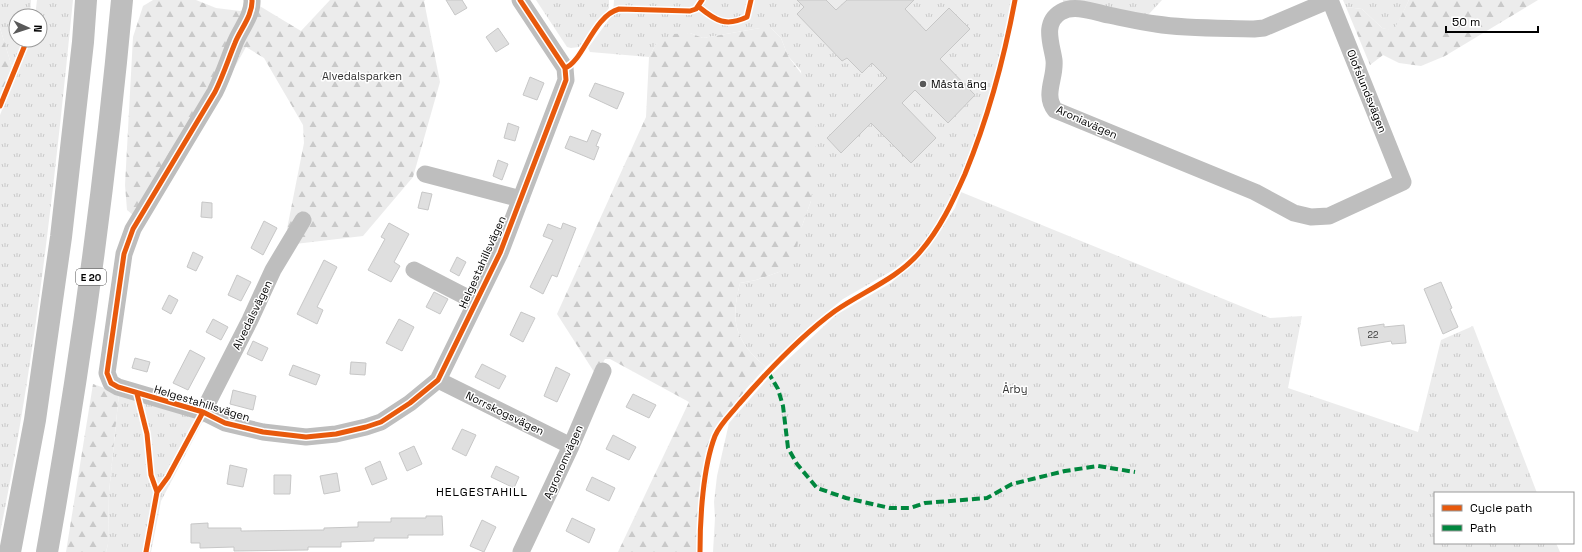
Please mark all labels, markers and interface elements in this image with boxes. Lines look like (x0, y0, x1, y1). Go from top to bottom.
north arrow (8, 8, 48, 48)
scale bar (1446, 8, 1538, 34)
text: 50 m (1452, 14, 1480, 30)
text: N (31, 24, 45, 33)
street label: Olofslundsvägen (1344, 47, 1390, 135)
park label: Alvedalsparken (322, 69, 402, 83)
place label: Måsta äng (931, 77, 987, 91)
marker: Måsta äng (918, 79, 928, 89)
street label: Aroniavägen (1054, 102, 1120, 142)
street label: Helgestahillsvägen (455, 214, 509, 310)
road number: E 20 (76, 269, 106, 285)
street label: Alvedalsvägen (229, 278, 275, 352)
house number: 22 (1368, 329, 1378, 341)
street label: Helgestahillsvägen (152, 382, 252, 424)
park label: Årby (1003, 382, 1027, 396)
street label: Norrskogsvägen (464, 388, 546, 438)
street label: Agronomvägen (540, 423, 586, 501)
district label: HELGESTAHILL (436, 484, 528, 500)
legend (1434, 492, 1574, 544)
text: Cycle path (1470, 500, 1532, 516)
text: Path (1470, 520, 1496, 536)

